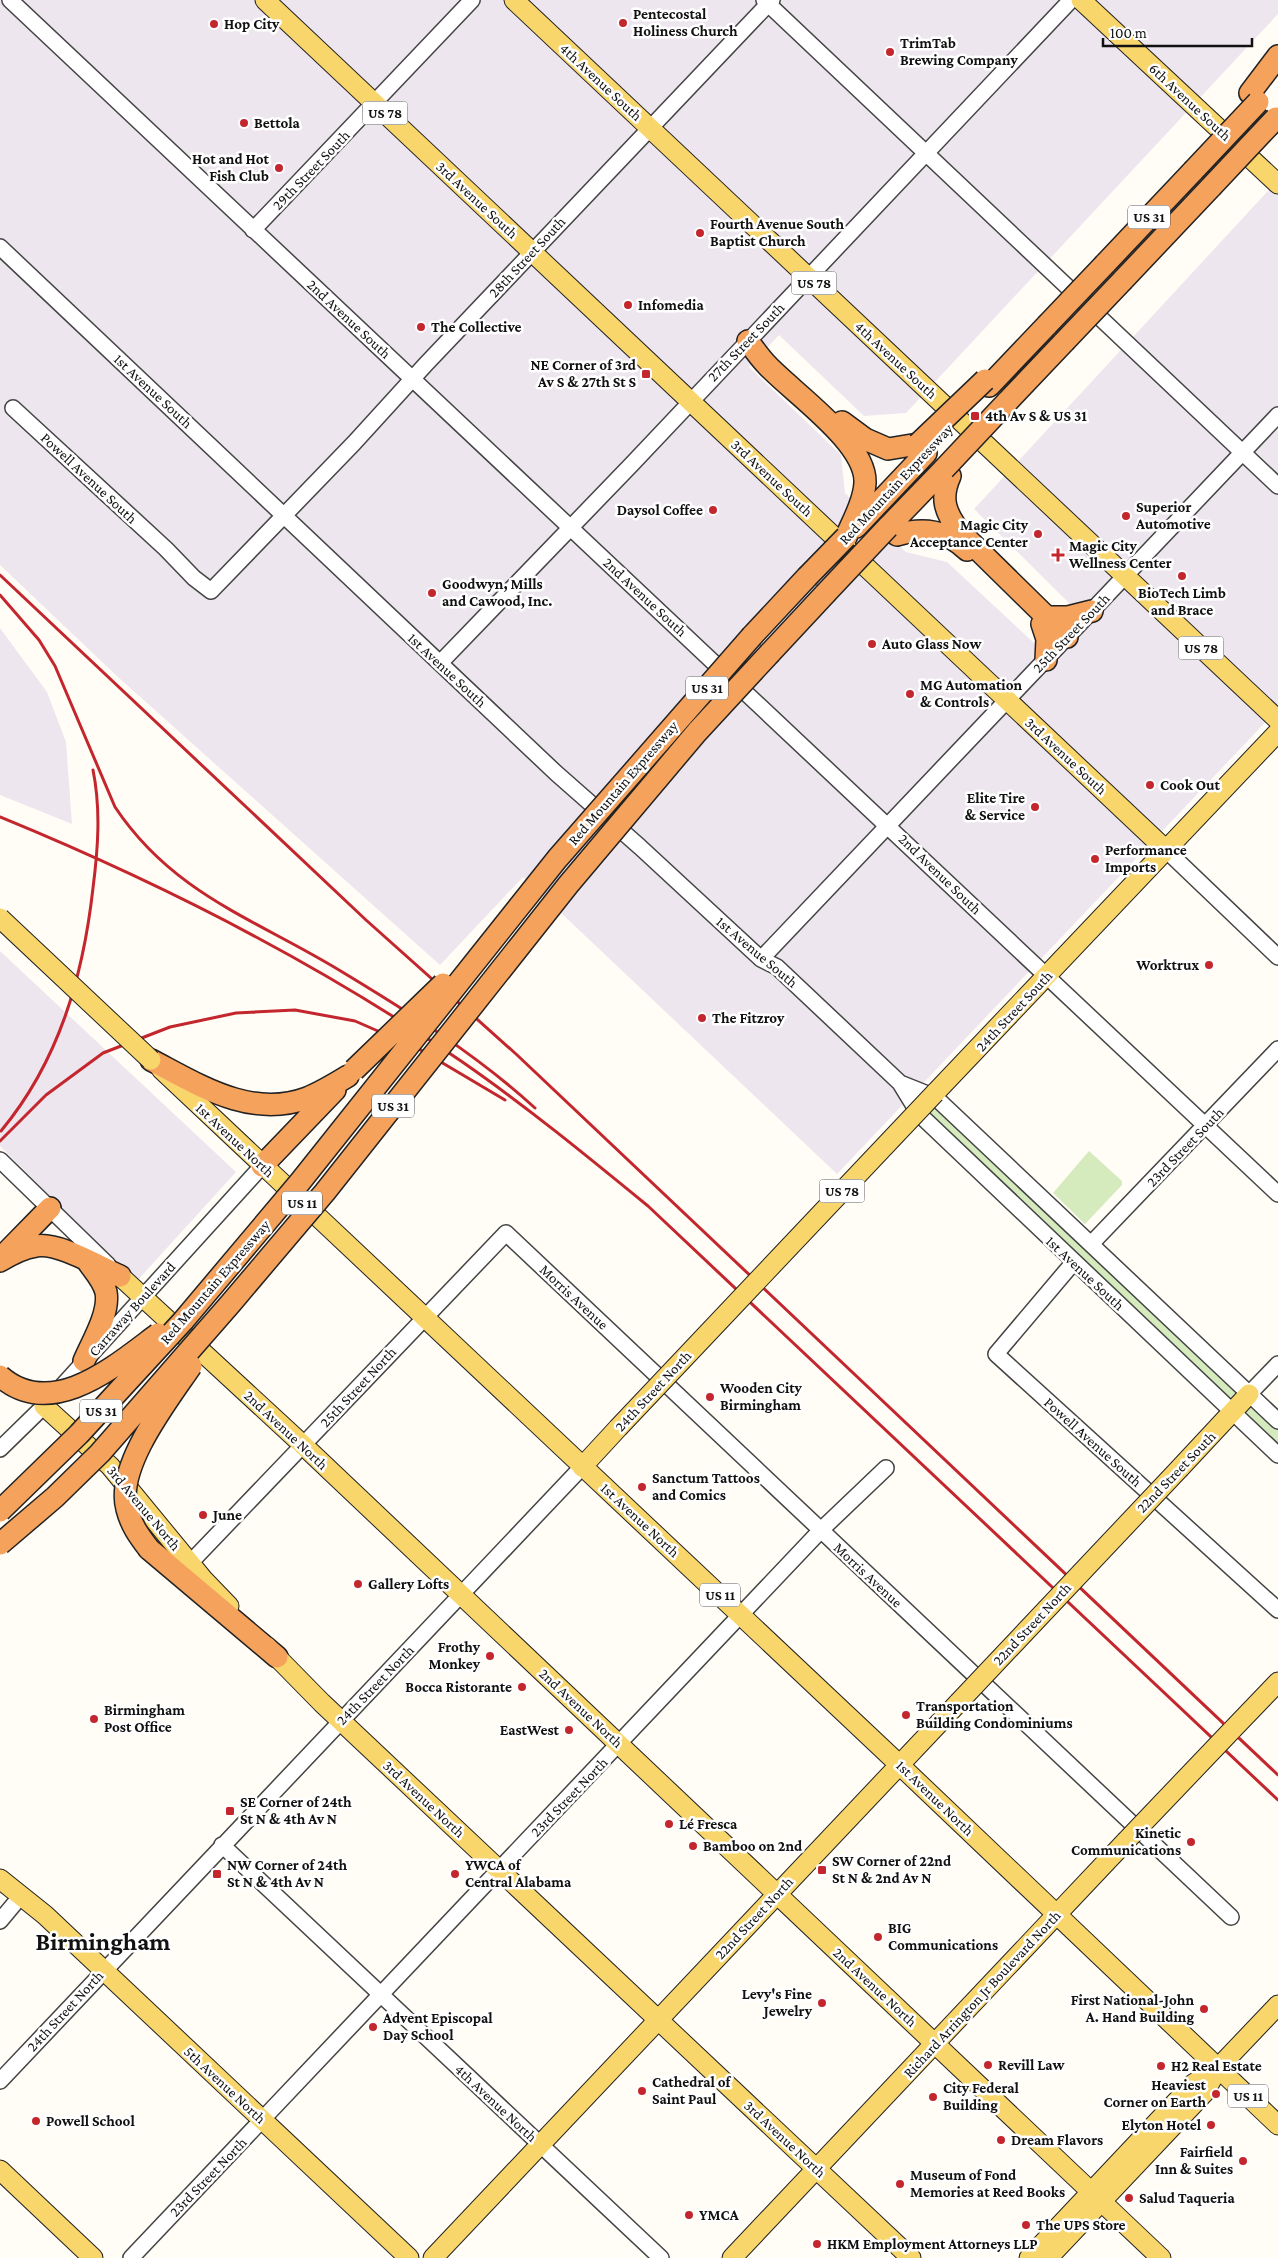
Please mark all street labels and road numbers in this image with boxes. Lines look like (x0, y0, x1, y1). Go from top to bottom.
street label: 4th Avenue South (557, 40, 645, 124)
street label: 6th Avenue South (1146, 60, 1234, 144)
road number: US 78 (362, 102, 408, 125)
street label: 29th Street South (269, 127, 353, 213)
street label: 3rd Avenue South (433, 158, 521, 242)
road number: US 31 (1128, 206, 1170, 228)
street label: 28th Street South (486, 213, 568, 301)
road number: US 78 (792, 272, 836, 294)
street label: 2nd Avenue South (304, 276, 394, 362)
street label: 27th Street South (704, 299, 788, 385)
street label: 4th Avenue South (852, 318, 940, 402)
street label: 1st Avenue South (111, 351, 195, 431)
street label: Red Mountain Expressway (836, 420, 957, 548)
street label: Powell Avenue South (38, 429, 140, 527)
street label: 3rd Avenue South (728, 436, 816, 520)
street label: 2nd Avenue South (600, 554, 690, 640)
street label: 25th Street South (1029, 590, 1113, 676)
street label: 1st Avenue South (405, 630, 489, 710)
road number: US 78 (1178, 636, 1224, 660)
road number: US 31 (686, 676, 728, 700)
street label: 3rd Avenue South (1022, 714, 1110, 798)
street label: Red Mountain Expressway (565, 718, 682, 849)
street label: 2nd Avenue South (895, 831, 985, 917)
street label: 1st Avenue South (713, 913, 801, 991)
street label: 24th Street South (973, 967, 1055, 1055)
road number: US 31 (372, 1094, 414, 1118)
street label: 1st Avenue North (193, 1100, 277, 1180)
street label: 23rd Street South (1143, 1104, 1227, 1190)
road number: US 78 (820, 1180, 864, 1202)
road number: US 11 (282, 1192, 322, 1214)
street label: Red Mountain Expressway (157, 1217, 274, 1348)
street label: 1st Avenue South (1043, 1233, 1127, 1313)
street label: Carraway Boulevard (85, 1259, 179, 1360)
street label: Morris Avenue (537, 1261, 612, 1333)
street label: 25th Street North (317, 1344, 399, 1430)
street label: 24th Street North (612, 1347, 694, 1435)
street label: 2nd Avenue North (241, 1387, 331, 1473)
street label: Powell Avenue South (1041, 1394, 1145, 1490)
road number: US 31 (80, 1400, 122, 1422)
street label: 22nd Street South (1133, 1428, 1219, 1516)
street label: 3rd Avenue North (104, 1462, 184, 1554)
street label: 1st Avenue North (598, 1480, 682, 1560)
street label: Morris Avenue (831, 1539, 906, 1611)
street label: 22nd Street North (990, 1580, 1074, 1668)
road number: US 11 (700, 1584, 740, 1606)
street label: 24th Street North (333, 1642, 417, 1728)
street label: 2nd Avenue North (536, 1665, 626, 1751)
street label: 23rd Street North (527, 1754, 611, 1840)
street label: 3rd Avenue North (380, 1757, 468, 1841)
street label: 1st Avenue North (893, 1757, 977, 1839)
street label: 22nd Street North (712, 1874, 796, 1962)
street label: Richard Arrington Jr Boulevard North (900, 1907, 1064, 2082)
street label: 2nd Avenue North (830, 1944, 920, 2030)
street label: 24th Street North (24, 1967, 106, 2055)
street label: 5th Avenue North (181, 2043, 269, 2127)
street label: 4th Avenue North (452, 2061, 540, 2145)
road number: US 11 (1228, 2084, 1268, 2108)
street label: 3rd Avenue North (741, 2097, 829, 2181)
street label: 23rd Street North (166, 2134, 250, 2220)

